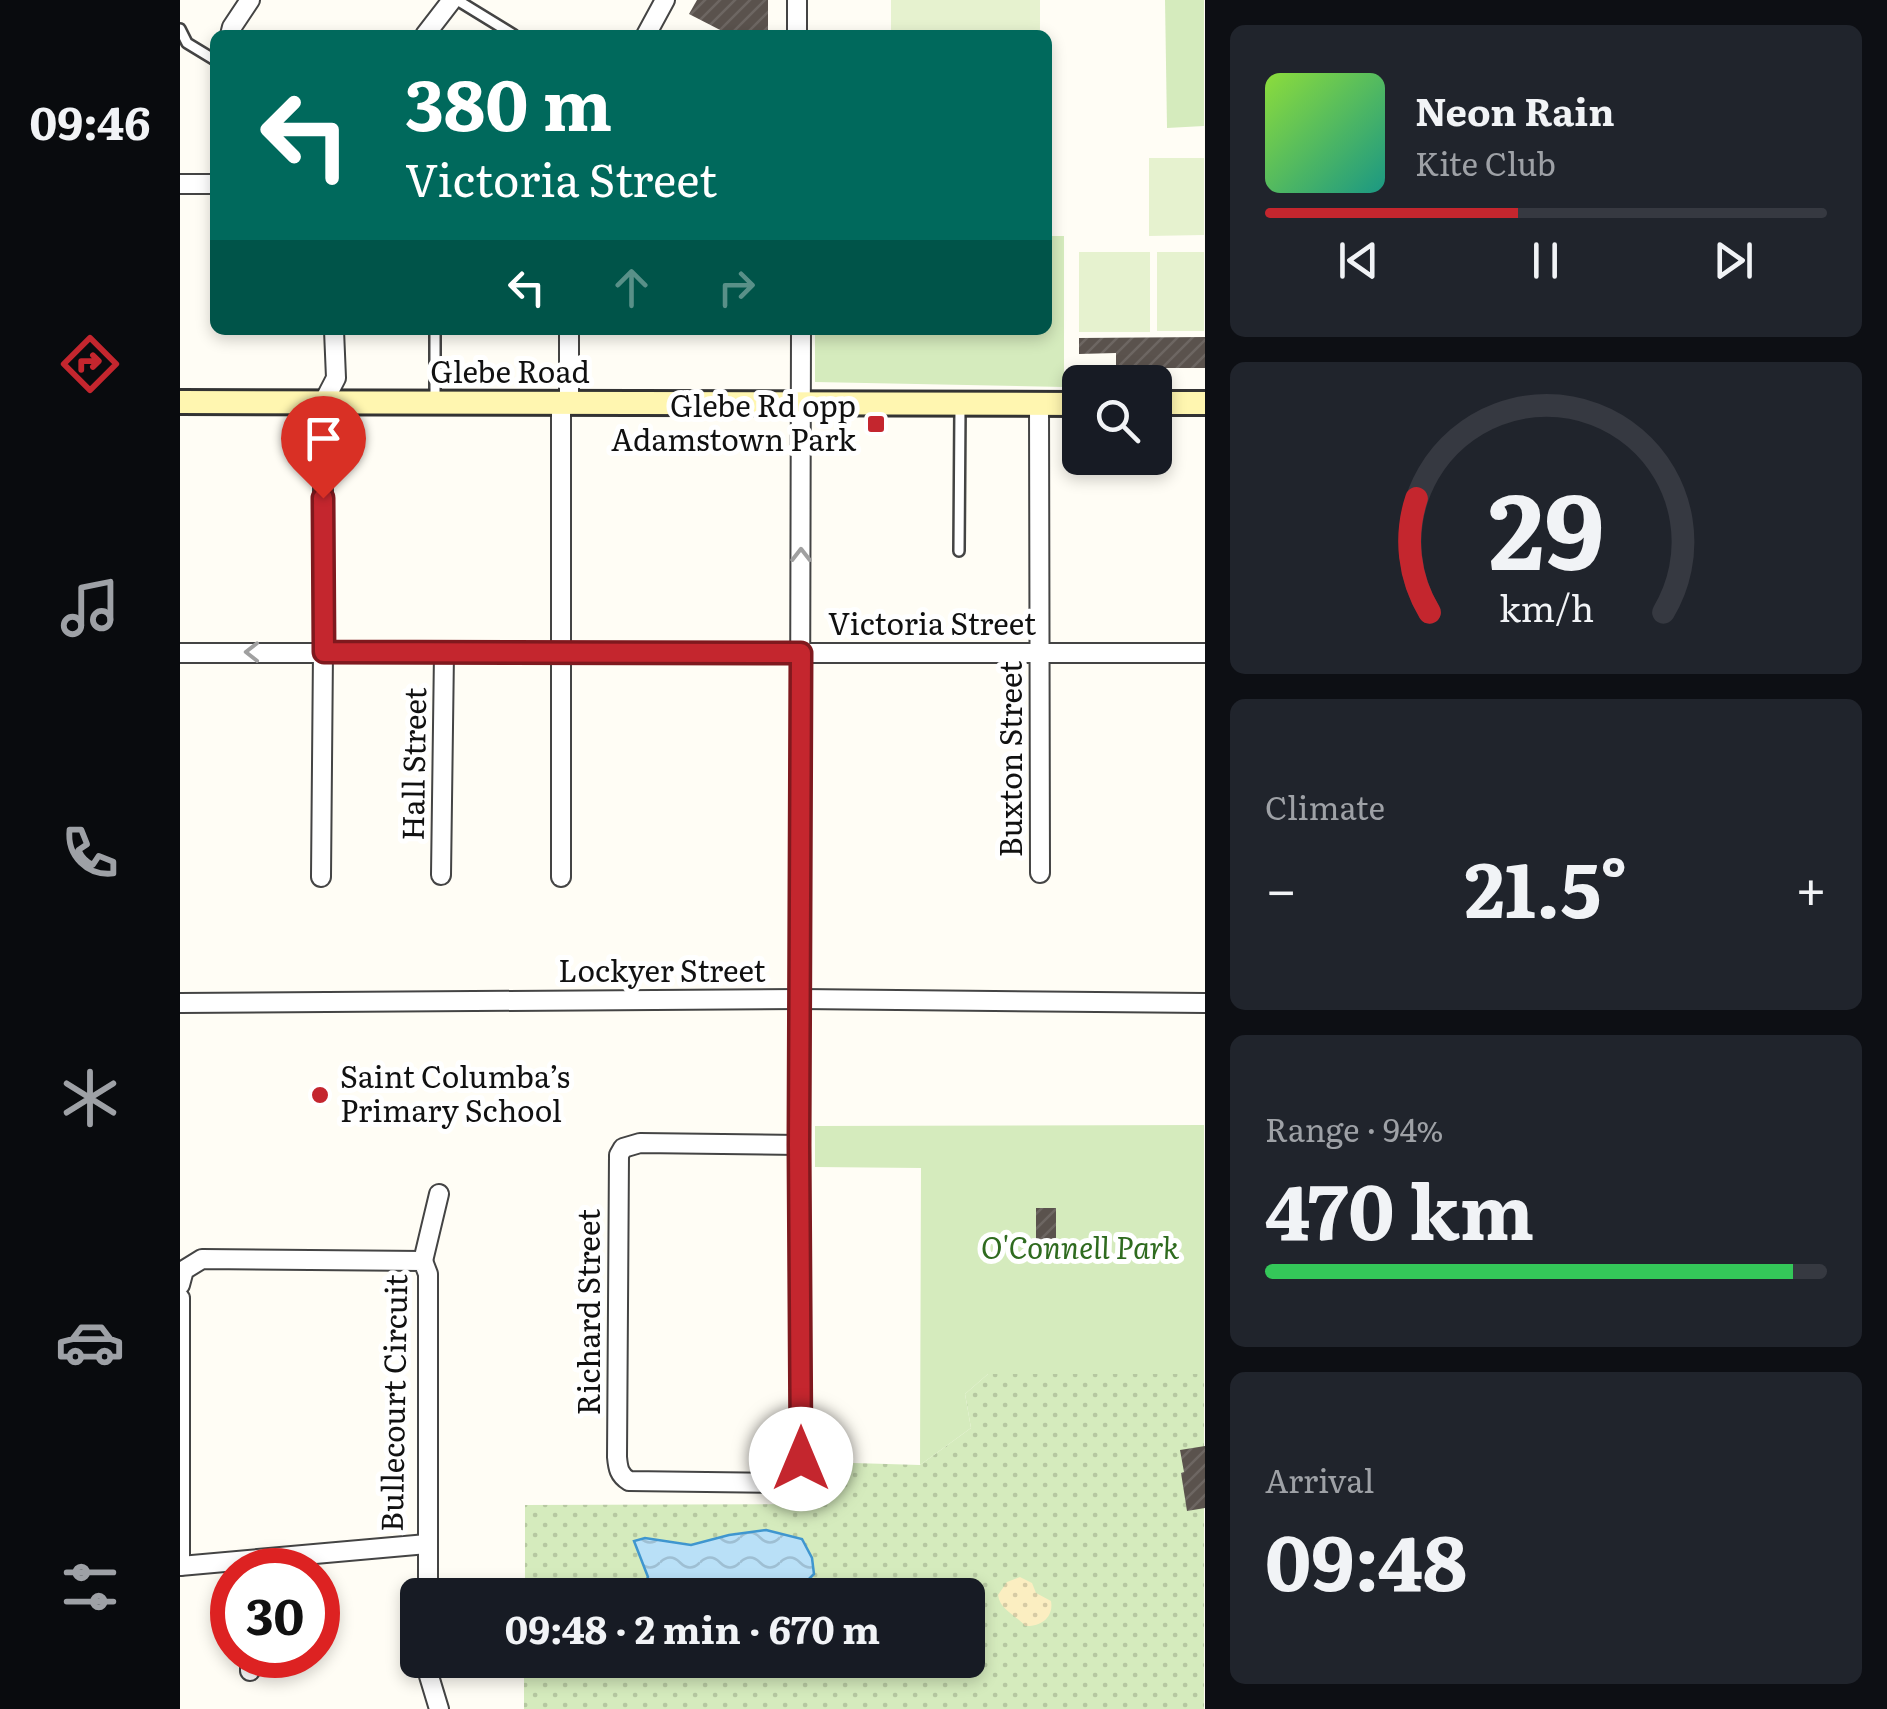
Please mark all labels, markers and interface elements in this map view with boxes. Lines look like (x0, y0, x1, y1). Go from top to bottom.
text: 380 m (405, 49, 612, 153)
icon: left (240, 70, 370, 200)
text: Neon Rain (1415, 81, 1615, 138)
text: 09:46 (29, 87, 151, 154)
text: Kite Club (1415, 138, 1556, 186)
text: Victoria Street (405, 144, 717, 211)
icon: previous (1331, 233, 1386, 288)
icon: pause (1518, 233, 1573, 288)
icon: next (1706, 233, 1761, 288)
icon: left (499, 260, 554, 315)
icon: ahead (604, 260, 659, 315)
icon: right (709, 260, 764, 315)
icon: directions (55, 329, 125, 399)
street label: Glebe Road (430, 348, 590, 392)
map controls (1062, 365, 1172, 475)
button: search (1062, 365, 1172, 475)
place label: Glebe Rd opp Adamstown Park (611, 382, 857, 460)
pin (281, 396, 366, 499)
icon: arrive (296, 411, 351, 466)
marker: Glebe Rd opp Adamstown Park (865, 413, 887, 435)
text: 29 (1488, 448, 1604, 602)
one-way arrow (790, 547, 812, 562)
icon: music (55, 573, 125, 643)
text: km/h (1498, 580, 1594, 633)
street label: Victoria Street (828, 600, 1036, 644)
one-way arrow (243, 641, 258, 663)
street label: Buxton Street (987, 661, 1031, 857)
street label: Hall Street (389, 687, 435, 841)
text: Climate (1265, 782, 1385, 830)
icon: phone (55, 818, 125, 888)
text: 21.5° (1464, 830, 1628, 941)
text: − (1265, 845, 1297, 927)
text: + (1795, 845, 1827, 927)
street label: Lockyer Street (558, 947, 766, 991)
place label: Saint Columba’s Primary School (340, 1053, 570, 1131)
icon: climate (55, 1063, 125, 1133)
marker: Saint Columba’s Primary School (309, 1084, 331, 1106)
text: Range · 94% (1265, 1104, 1443, 1152)
text: 470 km (1265, 1152, 1534, 1263)
street label: Richard Street (565, 1209, 609, 1415)
park label: O'Connell Park (981, 1224, 1180, 1268)
street label: Bullecourt Circuit (368, 1274, 416, 1532)
icon: car (55, 1307, 125, 1377)
position arrow (749, 1407, 853, 1511)
text: Arrival (1265, 1455, 1374, 1503)
text: 09:48 (1265, 1503, 1467, 1614)
speed limit sign: 30 (210, 1548, 340, 1678)
icon: filters (55, 1552, 125, 1622)
text: 09:48 · 2 min · 670 m (505, 1599, 880, 1656)

